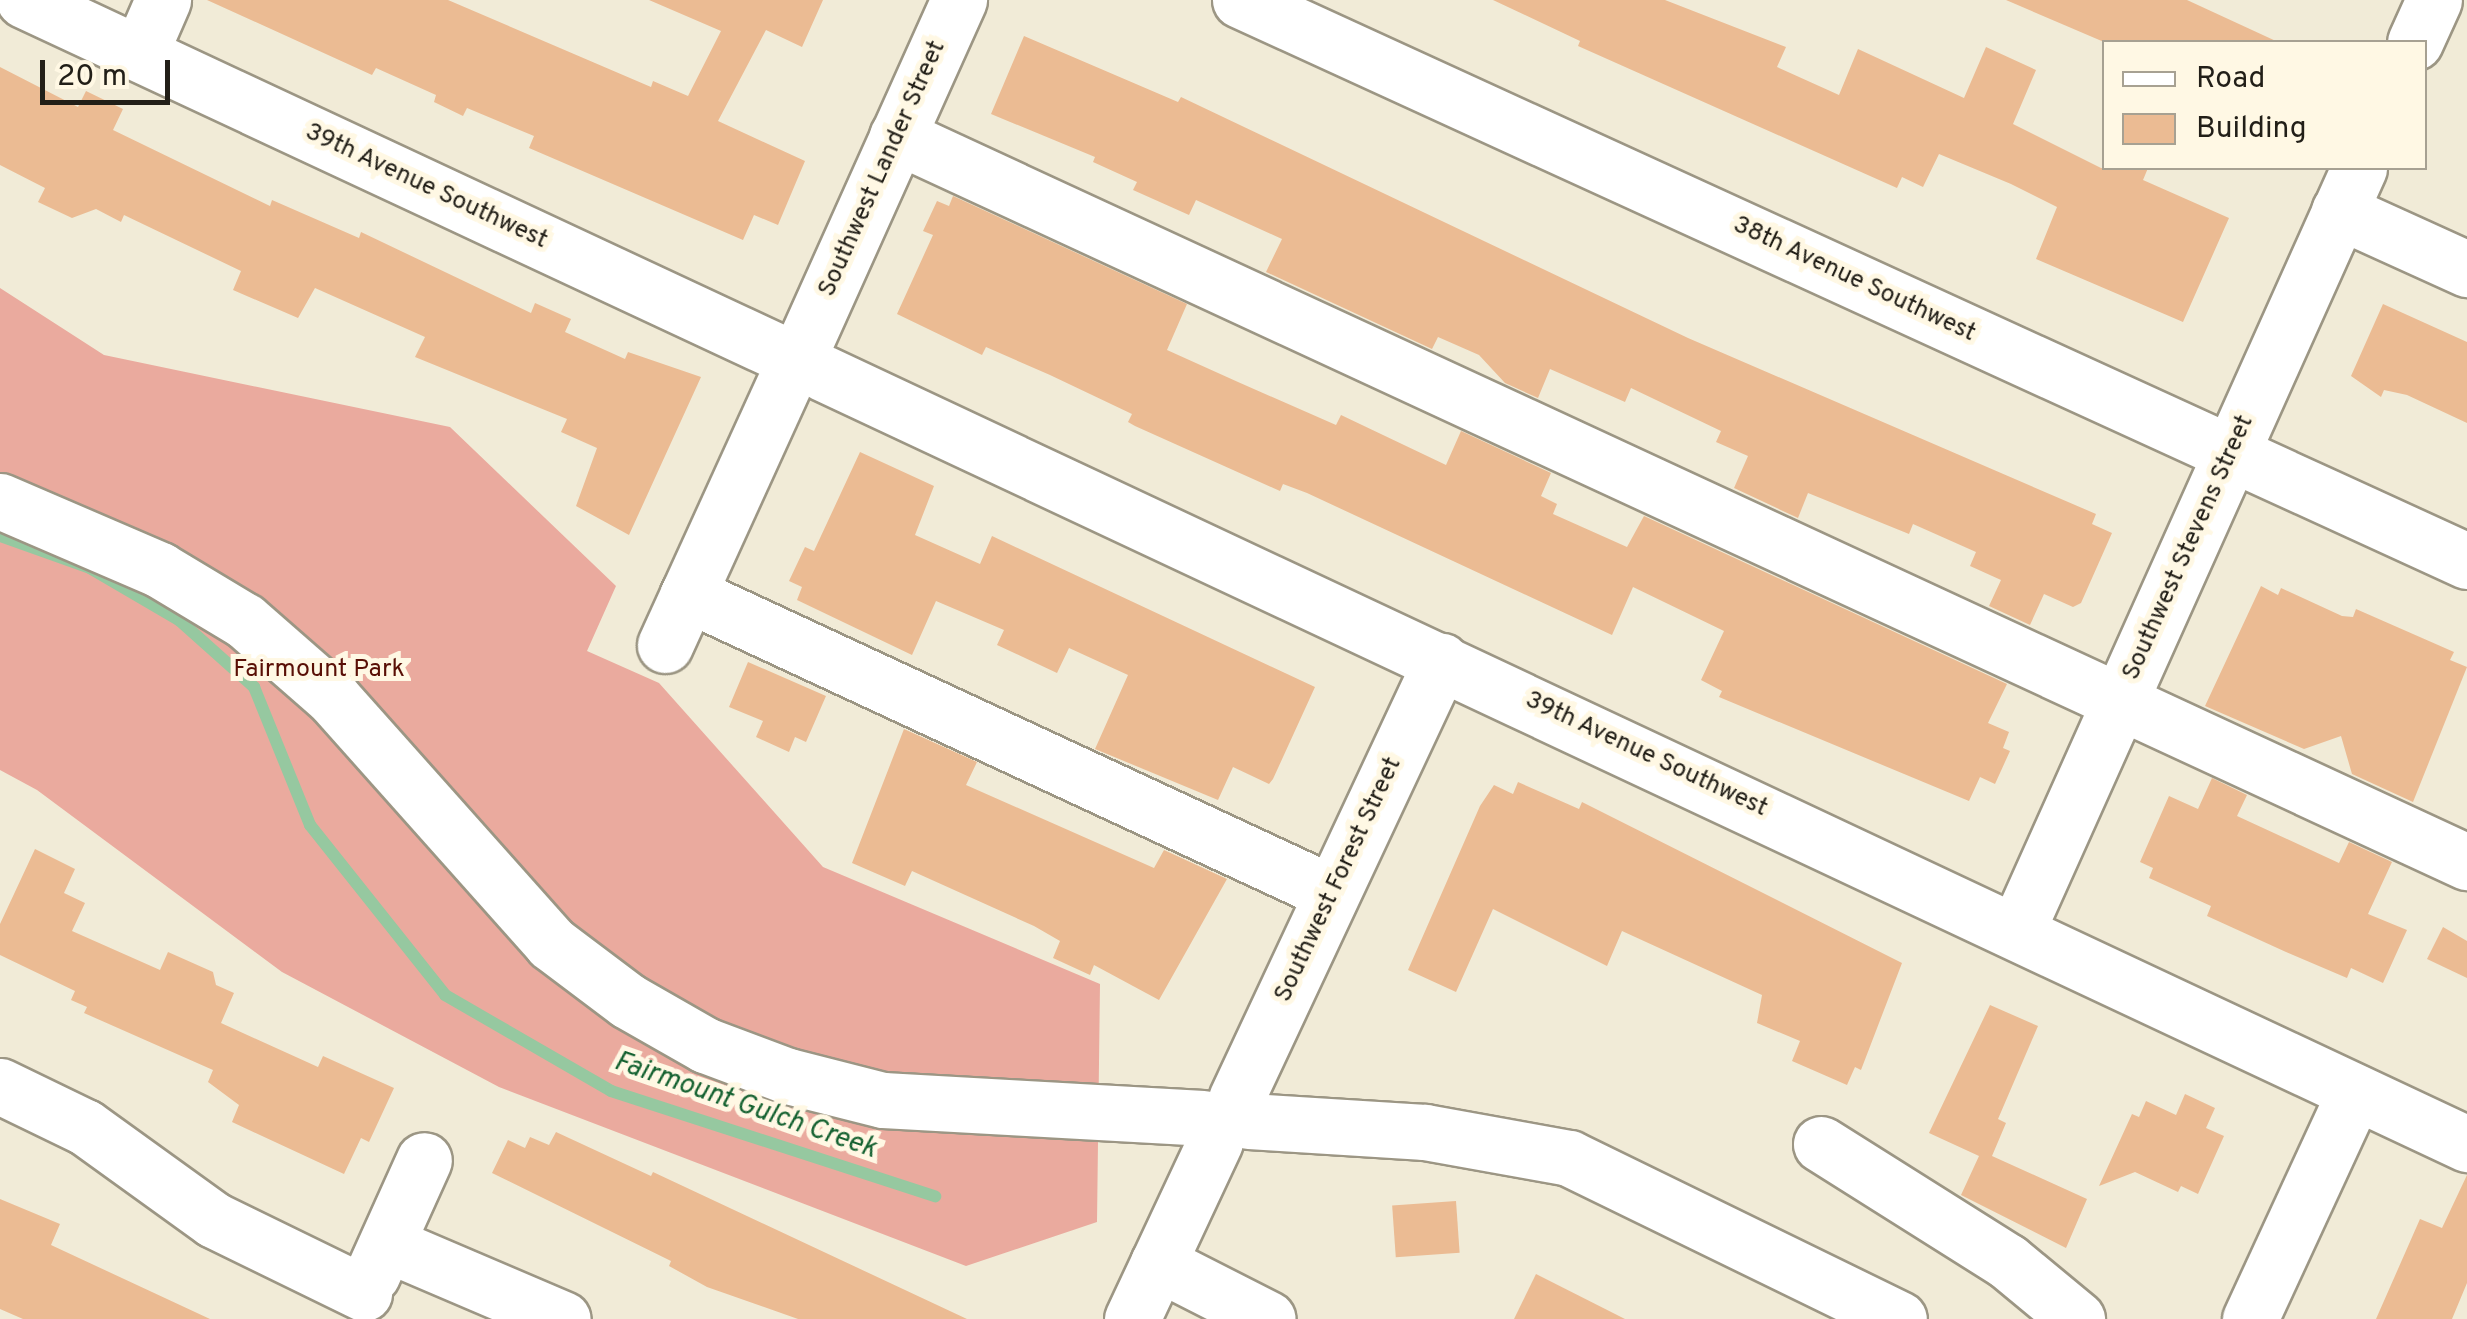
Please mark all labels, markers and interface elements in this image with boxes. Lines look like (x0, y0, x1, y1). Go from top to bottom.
street label: Southwest Lander Street (813, 36, 953, 302)
scale bar (45, 40, 175, 102)
legend (2102, 40, 2427, 170)
text: 20 m (57, 59, 127, 96)
text: Road (2196, 61, 2265, 98)
text: Building (2196, 111, 2307, 148)
street label: 39th Avenue Southwest (300, 117, 552, 257)
street label: 38th Avenue Southwest (1727, 210, 1981, 350)
street label: Southwest Stevens Street (2117, 411, 2261, 685)
park label: Fairmount Park (233, 655, 405, 685)
street label: 39th Avenue Southwest (1520, 685, 1772, 825)
street label: Southwest Forest Street (1269, 753, 1409, 1007)
water label: Fairmount Gulch Creek (609, 1045, 881, 1167)

